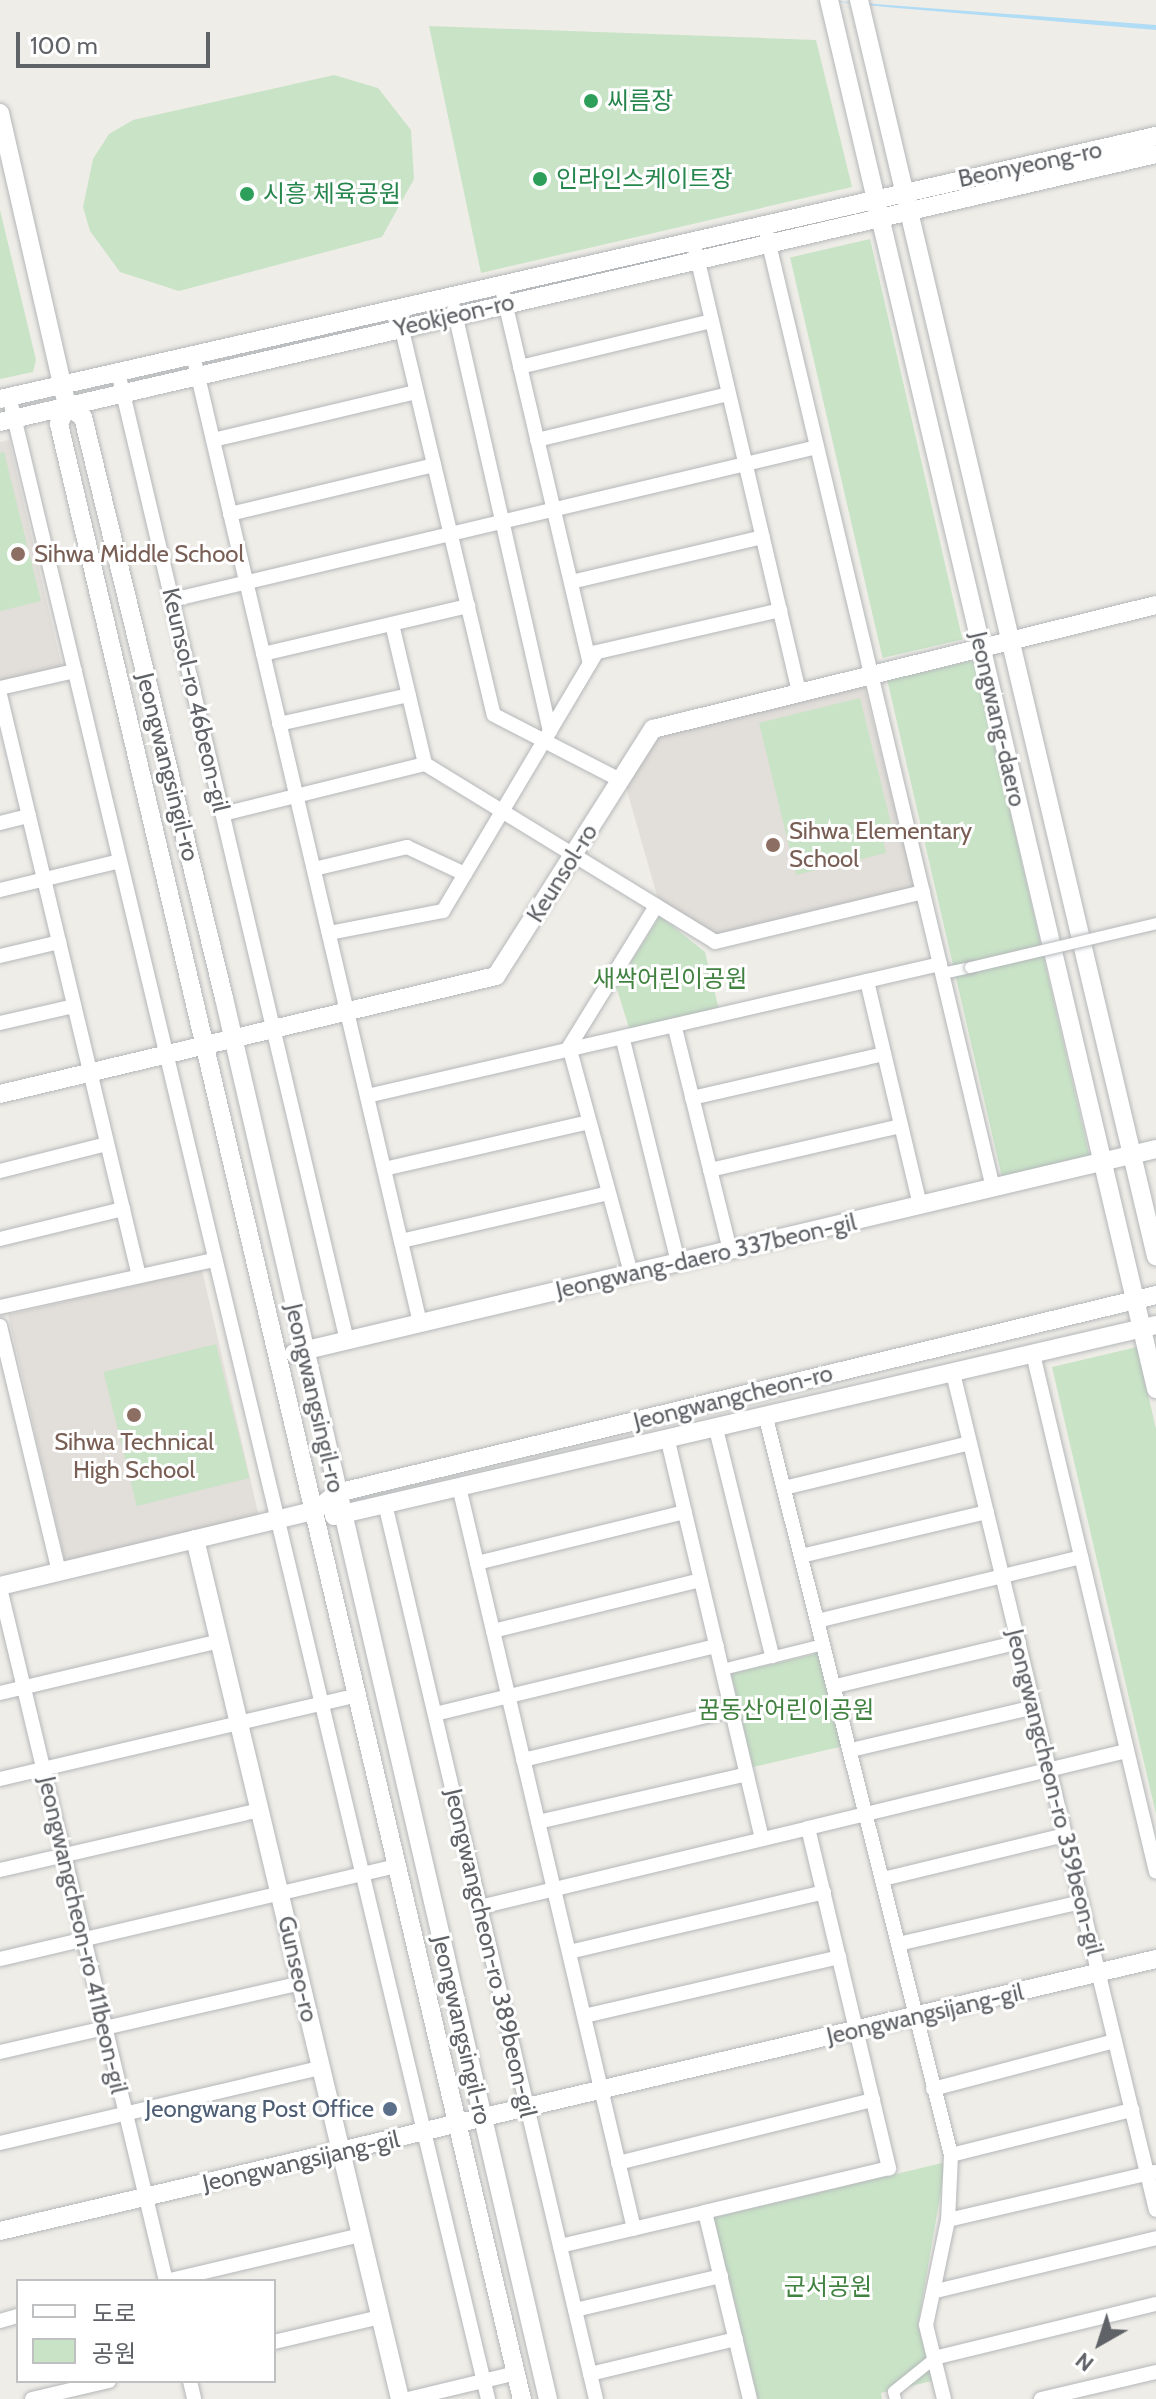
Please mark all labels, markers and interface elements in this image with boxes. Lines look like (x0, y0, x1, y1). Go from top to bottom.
scale bar (20, 16, 214, 66)
text: 100 m (30, 31, 98, 60)
place label: 씨름장 (607, 87, 673, 115)
marker: 씨름장 (582, 92, 600, 110)
street label: Beonyeong-ro (955, 135, 1105, 193)
place label: 인라인스케이트장 (556, 165, 733, 193)
marker: 인라인스케이트장 (531, 170, 549, 188)
place label: 시흥 체육공원 (263, 180, 401, 208)
marker: 시흥 체육공원 (238, 185, 256, 203)
street label: Yeokjeon-ro (391, 287, 517, 343)
place label: Sihwa Middle School (34, 540, 244, 568)
marker: Sihwa Middle School (9, 545, 27, 563)
street label: Keunsol-ro 46beon-gil (156, 585, 236, 815)
street label: Jeongwang-daero (964, 629, 1032, 809)
street label: Jeongwangsingil-ro (131, 670, 205, 864)
place label: Sihwa Elementary School (789, 817, 972, 873)
street label: Keunsol-ro (521, 819, 603, 927)
marker: Sihwa Elementary School (764, 836, 782, 854)
park label: 새싹어린이공원 (593, 965, 747, 993)
street label: Jeongwang-daero 337beon-gil (553, 1207, 859, 1305)
street label: Jeongwangsingil-ro (279, 1301, 351, 1495)
street label: Jeongwangcheon-ro (630, 1358, 836, 1436)
marker: Sihwa Technical High School (125, 1406, 143, 1424)
place label: Sihwa Technical High School (54, 1428, 214, 1484)
street label: Jeongwangcheon-ro 359beon-gil (1001, 1626, 1109, 1958)
park label: 꿈동산어린이공원 (698, 1696, 874, 1724)
street label: Jeongwangcheon-ro 411beon-gil (32, 1774, 134, 2096)
street label: Jeongwangcheon-ro 389beon-gil (439, 1786, 543, 2120)
street label: Gunseo-ro (272, 1913, 324, 2025)
street label: Jeongwangsingil-ro (426, 1933, 498, 2127)
street label: Jeongwangsijang-gil (824, 1977, 1026, 2051)
place label: Jeongwang Post Office (145, 2095, 374, 2123)
marker: Jeongwang Post Office (381, 2100, 399, 2118)
street label: Jeongwangsijang-gil (200, 2124, 402, 2198)
park label: 군서공원 (784, 2273, 872, 2301)
legend (16, 2279, 276, 2383)
text: 도로 (92, 2299, 136, 2328)
north arrow (1060, 2303, 1140, 2383)
text: 공원 (92, 2339, 136, 2368)
text: N (1070, 2347, 1099, 2377)

